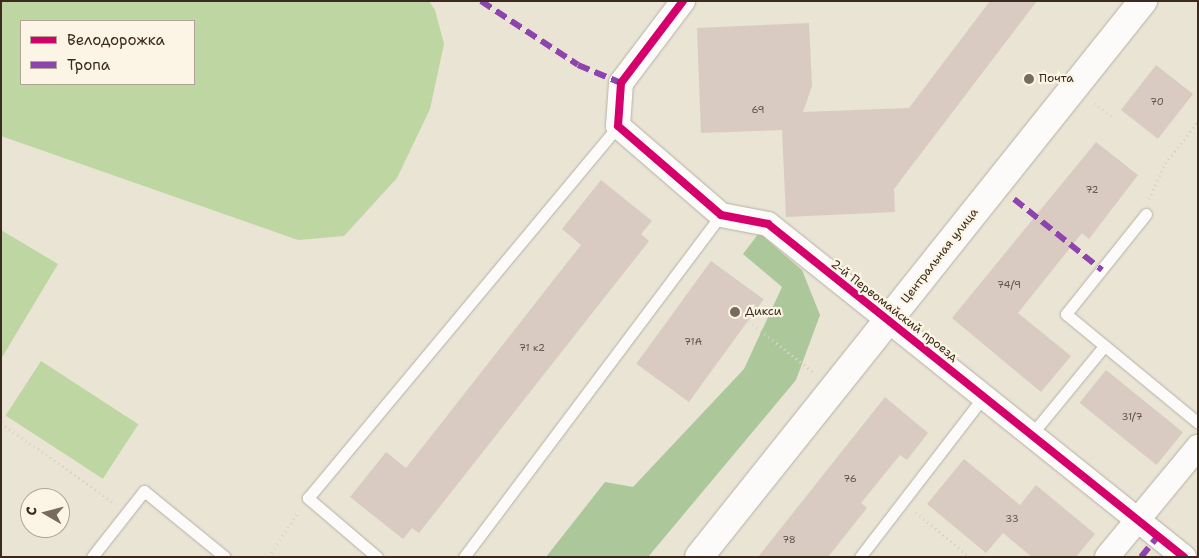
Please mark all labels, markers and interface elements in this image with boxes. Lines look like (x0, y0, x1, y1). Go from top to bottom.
legend (20, 20, 195, 85)
text: Велодорожка (67, 30, 165, 50)
text: Тропа (67, 55, 110, 75)
place label: Почта (1039, 72, 1074, 86)
marker: Почта (1023, 73, 1035, 85)
house number: 70 (1150, 96, 1164, 108)
house number: 69 (751, 104, 765, 116)
house number: 72 (1085, 184, 1099, 196)
street label: Центральная улица (898, 206, 982, 306)
street label: 2-й Первомайский проезд (828, 257, 960, 365)
house number: 74/9 (997, 279, 1021, 291)
place label: Дикси (745, 305, 782, 319)
marker: Дикси (729, 306, 741, 318)
house number: 71А (684, 336, 702, 348)
house number: 71 к2 (519, 342, 545, 354)
house number: 31/7 (1122, 411, 1142, 423)
house number: 76 (843, 473, 857, 485)
north arrow (20, 488, 70, 538)
text: С (22, 506, 41, 517)
house number: 33 (1005, 513, 1019, 525)
house number: 78 (782, 534, 796, 546)

